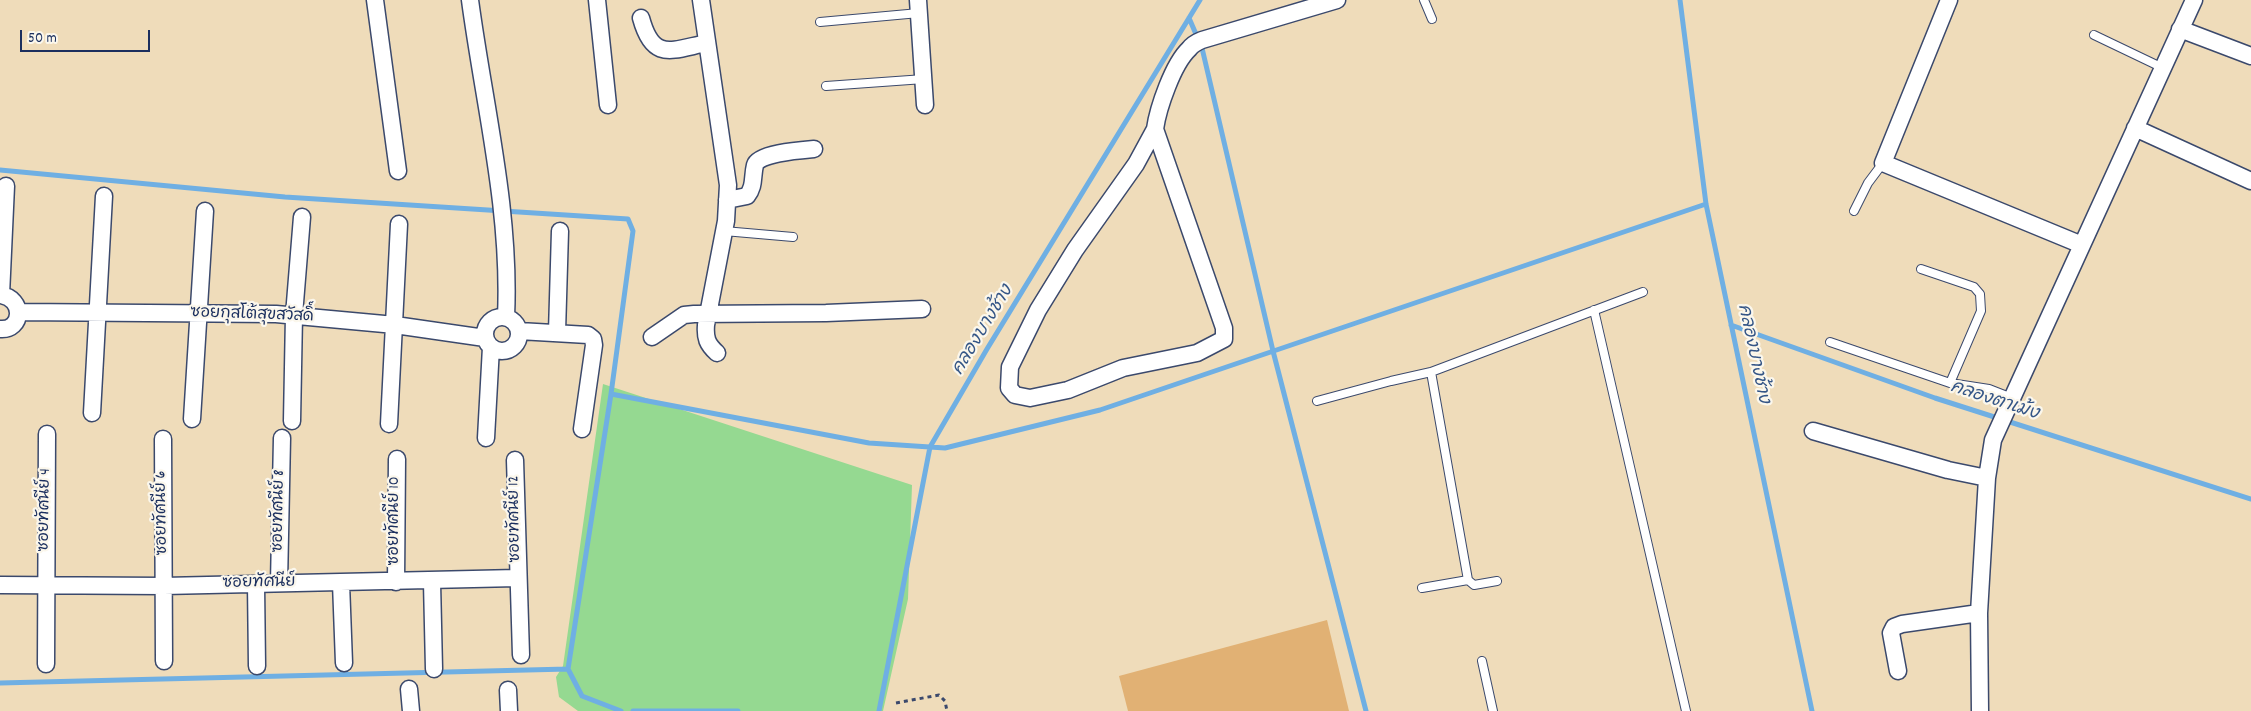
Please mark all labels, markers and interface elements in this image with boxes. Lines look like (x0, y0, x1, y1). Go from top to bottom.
scale bar (22, 20, 152, 52)
text: 50 m (28, 28, 57, 50)
water label: คลองบางช้าง (949, 282, 1019, 380)
water label: คลองบางช้าง (1731, 302, 1773, 406)
street label: ซอยกุสโต้สุขสวัสดิ์ (190, 304, 314, 328)
water label: คลองตาเม้ง (1947, 378, 2041, 426)
street label: ซอยทัศนีย์ 4 (36, 468, 56, 552)
street label: ซอยทัศนีย์ 8 (270, 469, 290, 553)
street label: ซอยทัศนีย์ 6 (153, 471, 173, 555)
street label: ซอยทัศนีย์ 12 (506, 475, 526, 563)
street label: ซอยทัศนีย์ 10 (386, 477, 406, 565)
street label: ซอยทัศนีย์ (222, 574, 296, 594)

